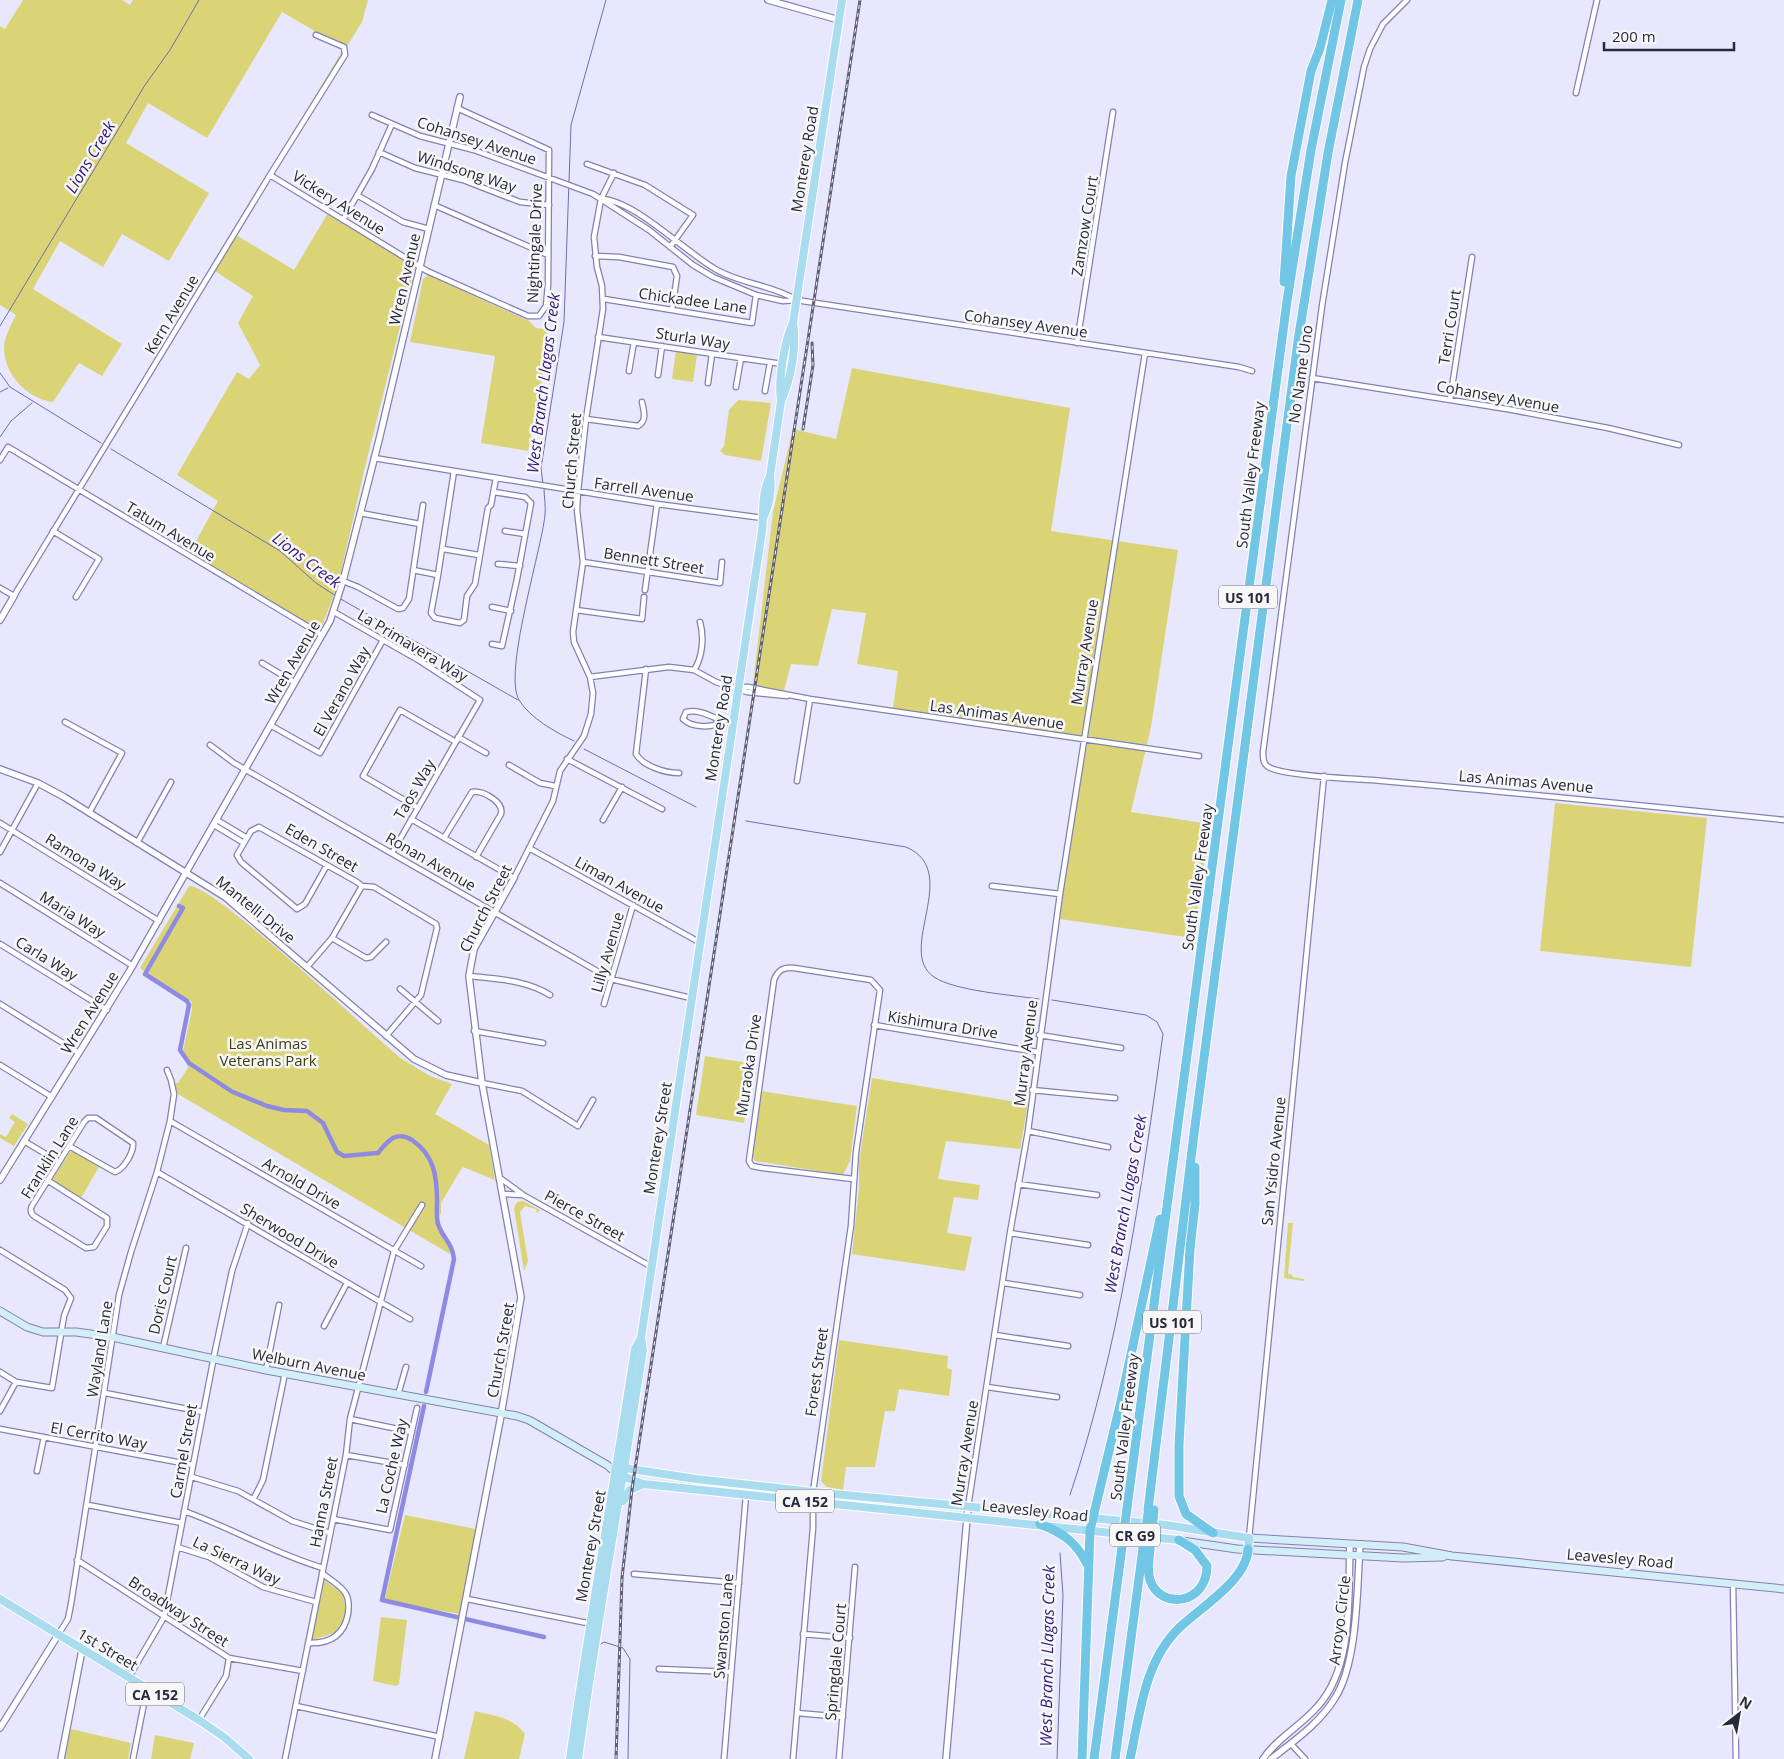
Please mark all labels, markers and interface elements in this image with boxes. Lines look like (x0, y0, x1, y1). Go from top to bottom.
scale bar (1604, 20, 1734, 52)
text: 200 m (1612, 26, 1656, 46)
street label: Monterey Road (786, 104, 822, 214)
street label: Cohansey Avenue (415, 111, 539, 169)
water label: Lions Creek (60, 116, 121, 197)
street label: Windsong Way (415, 146, 520, 197)
street label: Vickery Avenue (289, 165, 389, 239)
street label: Zamzow Court (1066, 174, 1102, 278)
street label: Nightingale Drive (522, 183, 546, 303)
street label: Wren Avenue (384, 231, 424, 327)
street label: Kern Avenue (139, 271, 203, 357)
street label: Chickadee Lane (637, 282, 749, 318)
street label: Terri Court (1433, 288, 1465, 366)
water label: West Branch Llagas Creek (521, 290, 565, 474)
street label: Cohansey Avenue (963, 304, 1089, 342)
street label: Sturla Way (655, 322, 732, 354)
street label: No Name Uno (1283, 323, 1317, 425)
street label: Cohansey Avenue (1435, 375, 1561, 417)
street label: South Valley Freeway (1231, 400, 1269, 550)
street label: Church Street (557, 412, 585, 510)
street label: Farrell Avenue (593, 472, 695, 506)
street label: Tatum Avenue (122, 496, 220, 566)
water label: Lions Creek (268, 527, 347, 594)
street label: Bennett Street (602, 542, 706, 578)
road number: US 101 (1219, 586, 1277, 608)
street label: Murray Avenue (1066, 598, 1102, 706)
street label: La Primavera Way (354, 604, 472, 686)
street label: Wren Avenue (260, 616, 324, 708)
street label: El Verano Way (308, 642, 374, 739)
street label: Monterey Road (700, 673, 736, 783)
street label: Las Animas Avenue (929, 695, 1065, 733)
street label: Taos Way (389, 755, 439, 823)
street label: Las Animas Avenue (1458, 765, 1594, 797)
street label: South Valley Freeway (1177, 802, 1217, 952)
street label: Eden Street (282, 818, 362, 876)
street label: Ronan Avenue (382, 827, 480, 895)
street label: Ramona Way (42, 828, 131, 894)
street label: Liman Avenue (572, 851, 668, 917)
street label: Church Street (454, 861, 516, 955)
street label: Mantelli Drive (212, 871, 300, 947)
street label: Maria Way (36, 886, 110, 942)
street label: Lilly Avenue (586, 909, 628, 995)
street label: Carla Way (12, 931, 82, 985)
street label: Wren Avenue (56, 967, 122, 1057)
street label: Murray Avenue (1009, 999, 1041, 1107)
street label: Kishimura Drive (886, 1005, 1000, 1043)
street label: Muraoka Drive (731, 1013, 765, 1117)
park label: Las Animas Veterans Park (219, 1033, 317, 1070)
street label: Monterey Street (638, 1080, 676, 1196)
street label: San Ysidro Avenue (1256, 1096, 1290, 1226)
street label: Franklin Lane (16, 1112, 82, 1202)
water label: West Branch Llagas Creek (1098, 1112, 1152, 1295)
street label: Arnold Drive (259, 1152, 345, 1214)
street label: Pierce Street (541, 1185, 629, 1245)
street label: Sherwood Drive (237, 1198, 343, 1272)
street label: Doris Court (143, 1254, 181, 1336)
street label: Wayland Lane (81, 1299, 117, 1399)
street label: Church Street (482, 1301, 518, 1399)
road number: US 101 (1143, 1310, 1201, 1334)
street label: Forest Street (800, 1326, 832, 1418)
street label: Welburn Avenue (250, 1343, 368, 1385)
street label: South Valley Freeway (1105, 1352, 1143, 1502)
street label: Murray Avenue (946, 1399, 982, 1507)
street label: Carmel Street (165, 1402, 201, 1500)
street label: La Coche Way (370, 1416, 412, 1515)
street label: El Cerrito Way (49, 1417, 149, 1453)
street label: Hanna Street (304, 1455, 342, 1549)
street label: Monterey Street (570, 1488, 610, 1604)
road number: CA 152 (776, 1490, 834, 1512)
street label: Leavesley Road (981, 1494, 1089, 1526)
road number: CR G9 (1110, 1524, 1160, 1546)
street label: La Sierra Way (190, 1531, 285, 1589)
street label: Leavesley Road (1566, 1543, 1674, 1573)
water label: West Branch Llagas Creek (1034, 1564, 1060, 1747)
street label: Broadway Street (125, 1571, 233, 1651)
street label: Swanston Lane (708, 1572, 738, 1680)
street label: Arroyo Circle (1324, 1574, 1354, 1666)
street label: Springdale Court (820, 1603, 850, 1721)
street label: 1st Street (74, 1623, 142, 1675)
road number: CA 152 (126, 1682, 184, 1706)
north arrow (1714, 1689, 1764, 1739)
text: N (1736, 1691, 1756, 1714)

